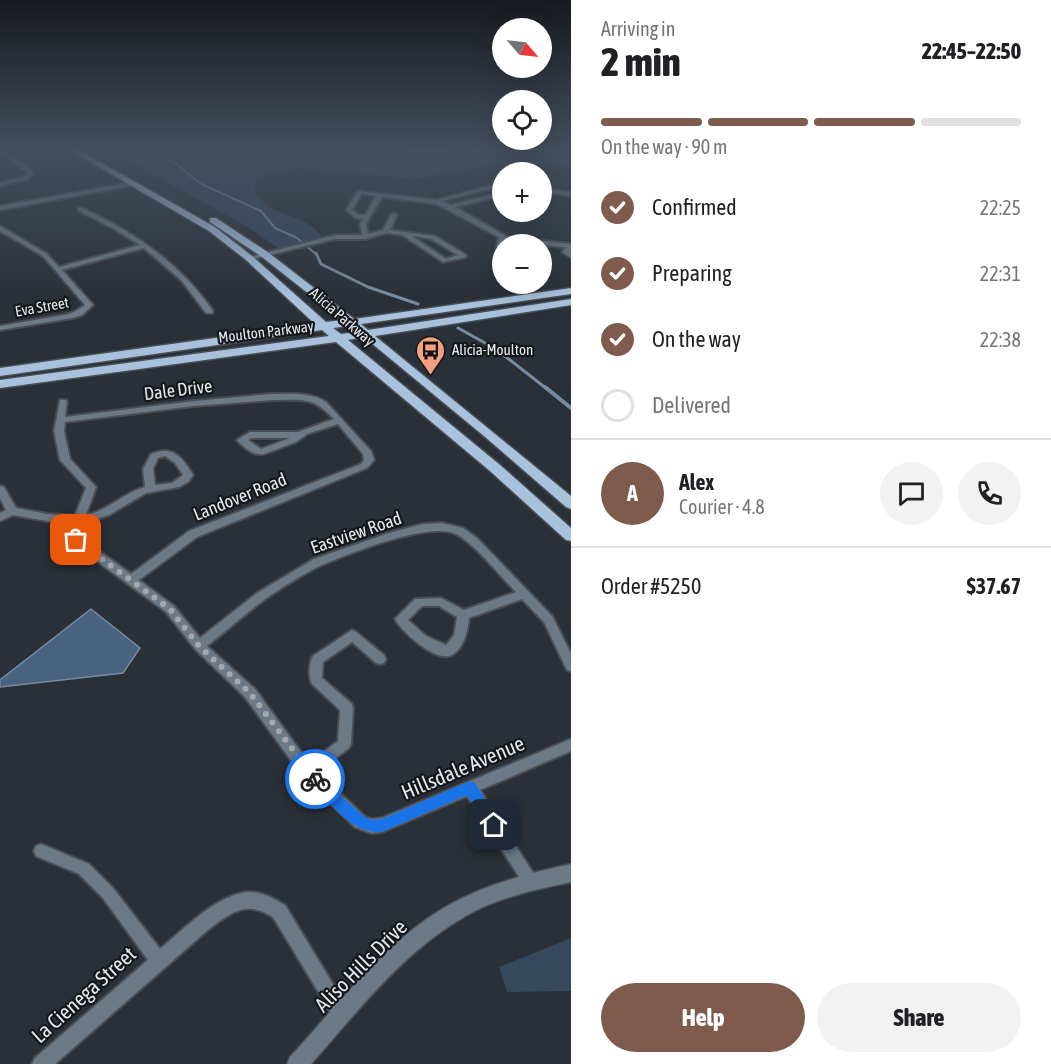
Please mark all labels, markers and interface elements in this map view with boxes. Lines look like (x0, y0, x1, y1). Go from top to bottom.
text: Arriving in (601, 17, 675, 40)
north arrow (492, 18, 552, 78)
map controls (492, 18, 552, 294)
text: 22:45–22:50 (922, 38, 1021, 64)
text: 2 min (601, 40, 681, 84)
button: locate (492, 90, 552, 150)
text: On the way · 90 m (601, 135, 727, 158)
button: + (492, 162, 552, 222)
icon: check (601, 191, 634, 224)
text: Confirmed (652, 194, 737, 220)
text: 22:25 (980, 196, 1021, 219)
button: − (492, 234, 552, 294)
icon: check (601, 257, 634, 290)
text: Preparing (652, 260, 732, 286)
text: 22:31 (980, 262, 1021, 285)
street label: Alicia Parkway (307, 284, 378, 349)
street label: Eva Street (14, 293, 70, 320)
street label: Moulton Parkway (217, 317, 315, 346)
icon: check (601, 323, 634, 356)
text: On the way (652, 326, 741, 352)
text: 22:38 (980, 328, 1021, 351)
bus stop icon: Alicia-Moulton (415, 334, 447, 376)
place label: Alicia-Moulton (452, 341, 533, 358)
street label: Dale Drive (143, 375, 213, 404)
text: Delivered (652, 392, 731, 418)
button: chat (880, 462, 943, 525)
button: phone (958, 462, 1021, 525)
street label: Landover Road (190, 468, 289, 525)
text: Alex (679, 469, 714, 495)
text: A (627, 480, 638, 506)
text: Courier · 4.8 (679, 495, 765, 518)
street label: Eastview Road (308, 507, 404, 558)
pin (50, 514, 101, 565)
icon: bag (59, 523, 92, 556)
text: Order #5250 (601, 573, 701, 599)
text: $37.67 (966, 573, 1021, 599)
street label: Hillsdale Avenue (398, 730, 528, 804)
courier (285, 749, 345, 809)
icon: bike (299, 763, 332, 796)
pin (468, 799, 519, 850)
icon: home (477, 808, 510, 841)
street label: Aliso Hills Drive (309, 914, 411, 1016)
street label: La Cienega Street (26, 941, 140, 1047)
button: Help (601, 983, 805, 1052)
button: Share (817, 983, 1021, 1052)

